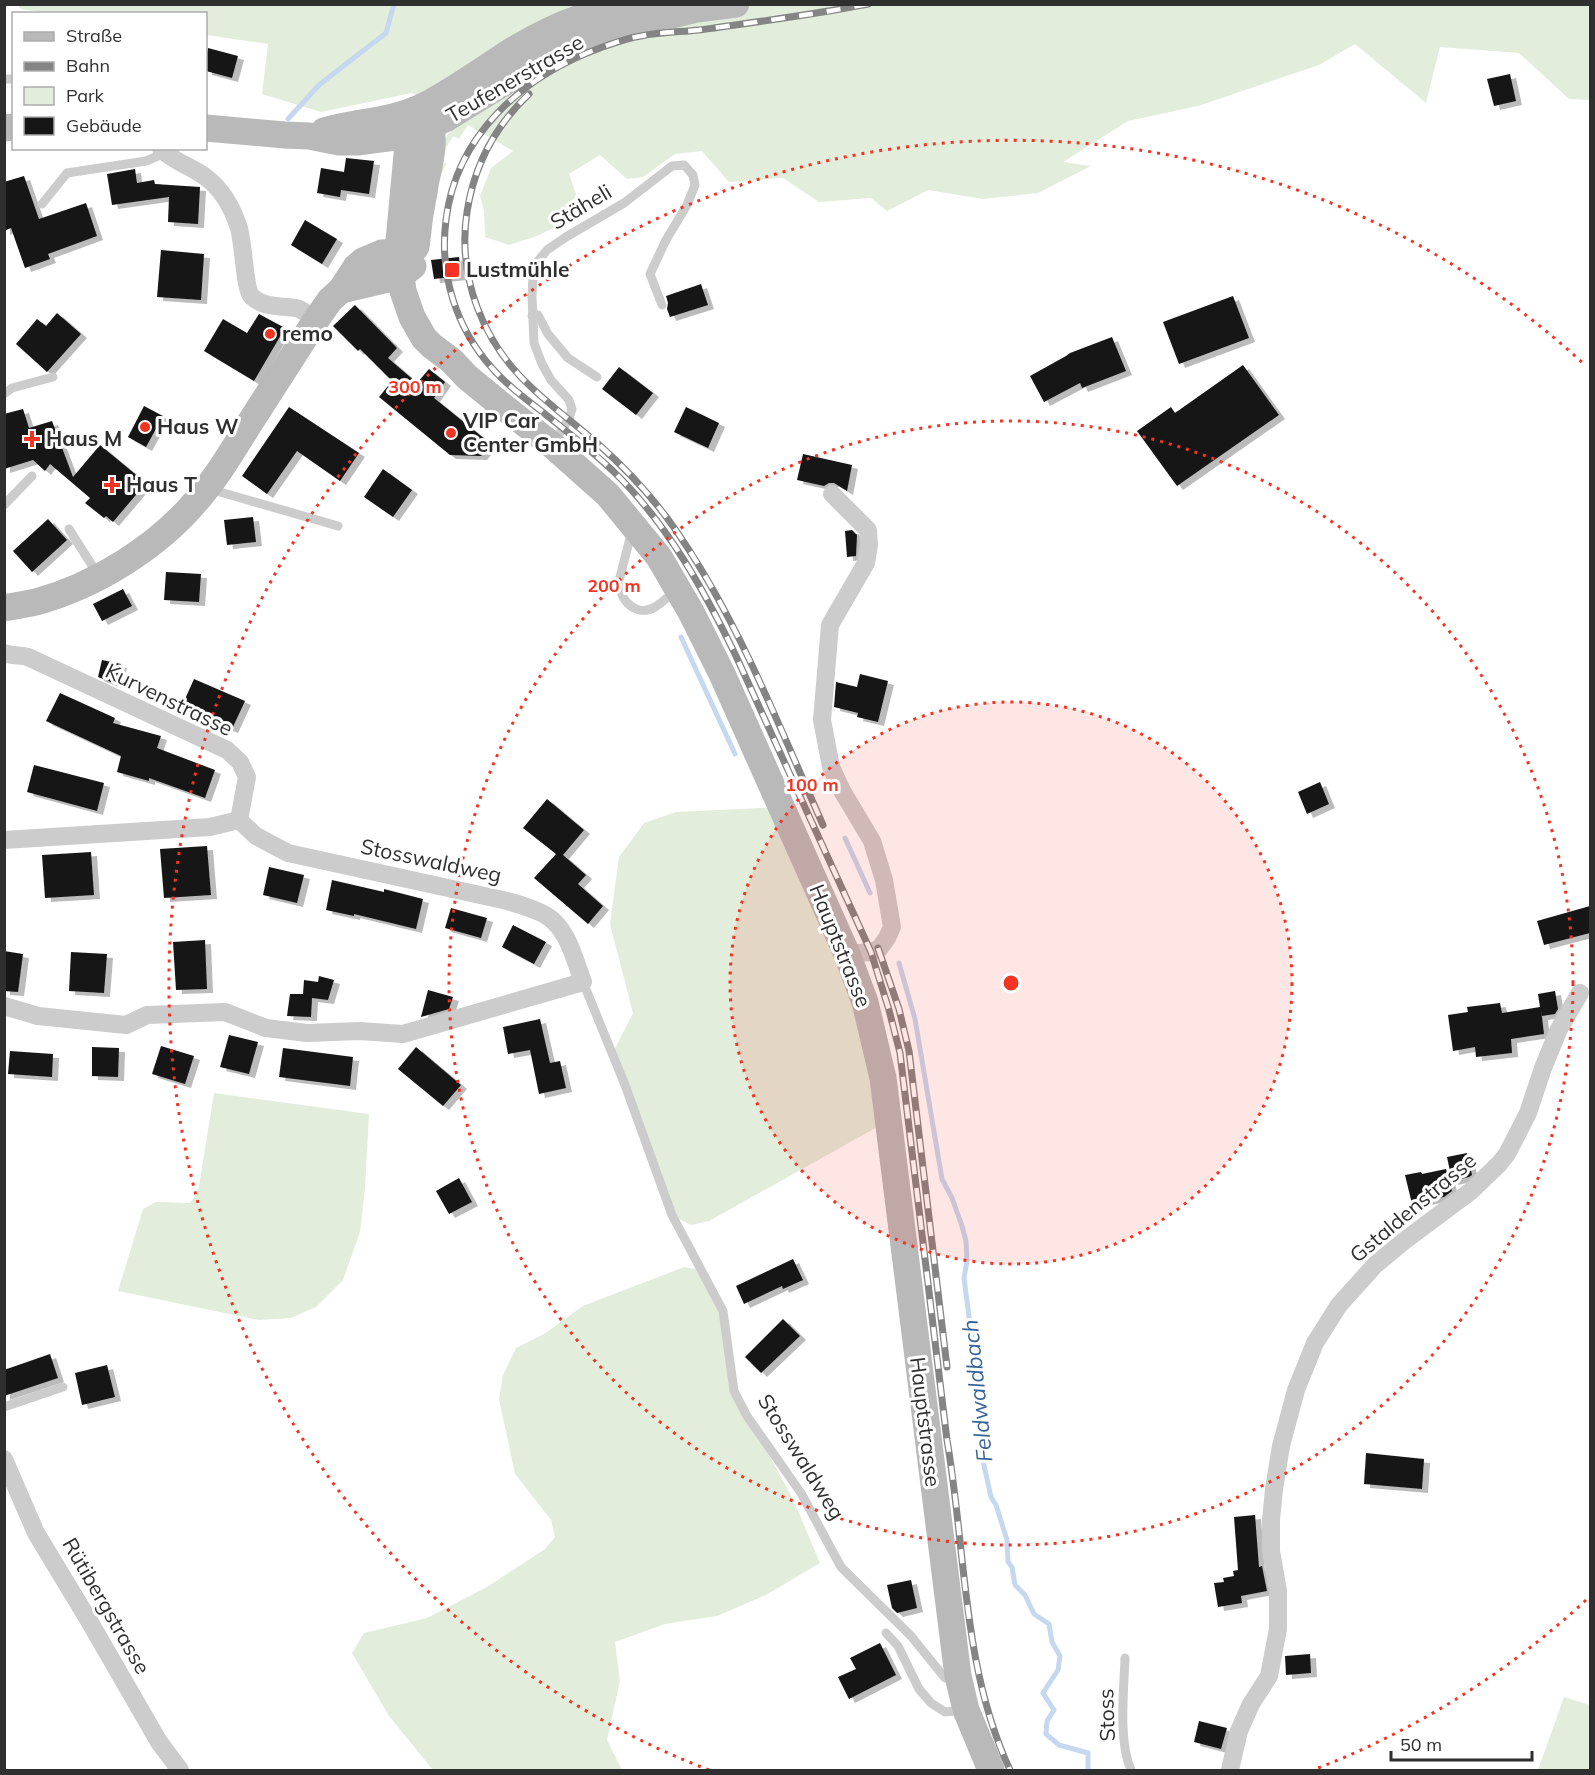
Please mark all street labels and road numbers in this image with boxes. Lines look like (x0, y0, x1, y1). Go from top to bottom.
street label: Teufenerstrasse (441, 28, 588, 128)
street label: Stäheli (545, 178, 616, 234)
street label: Kurvenstrasse (102, 657, 237, 741)
street label: Stosswaldweg (358, 832, 504, 888)
street label: Hauptstrasse (804, 880, 877, 1011)
street label: Gstaldenstrasse (1344, 1147, 1481, 1268)
street label: Hauptstrasse (905, 1355, 947, 1488)
street label: Stosswaldweg (753, 1389, 851, 1524)
street label: Rütibergstrasse (57, 1533, 156, 1678)
street label: Stoss (1092, 1688, 1120, 1742)

